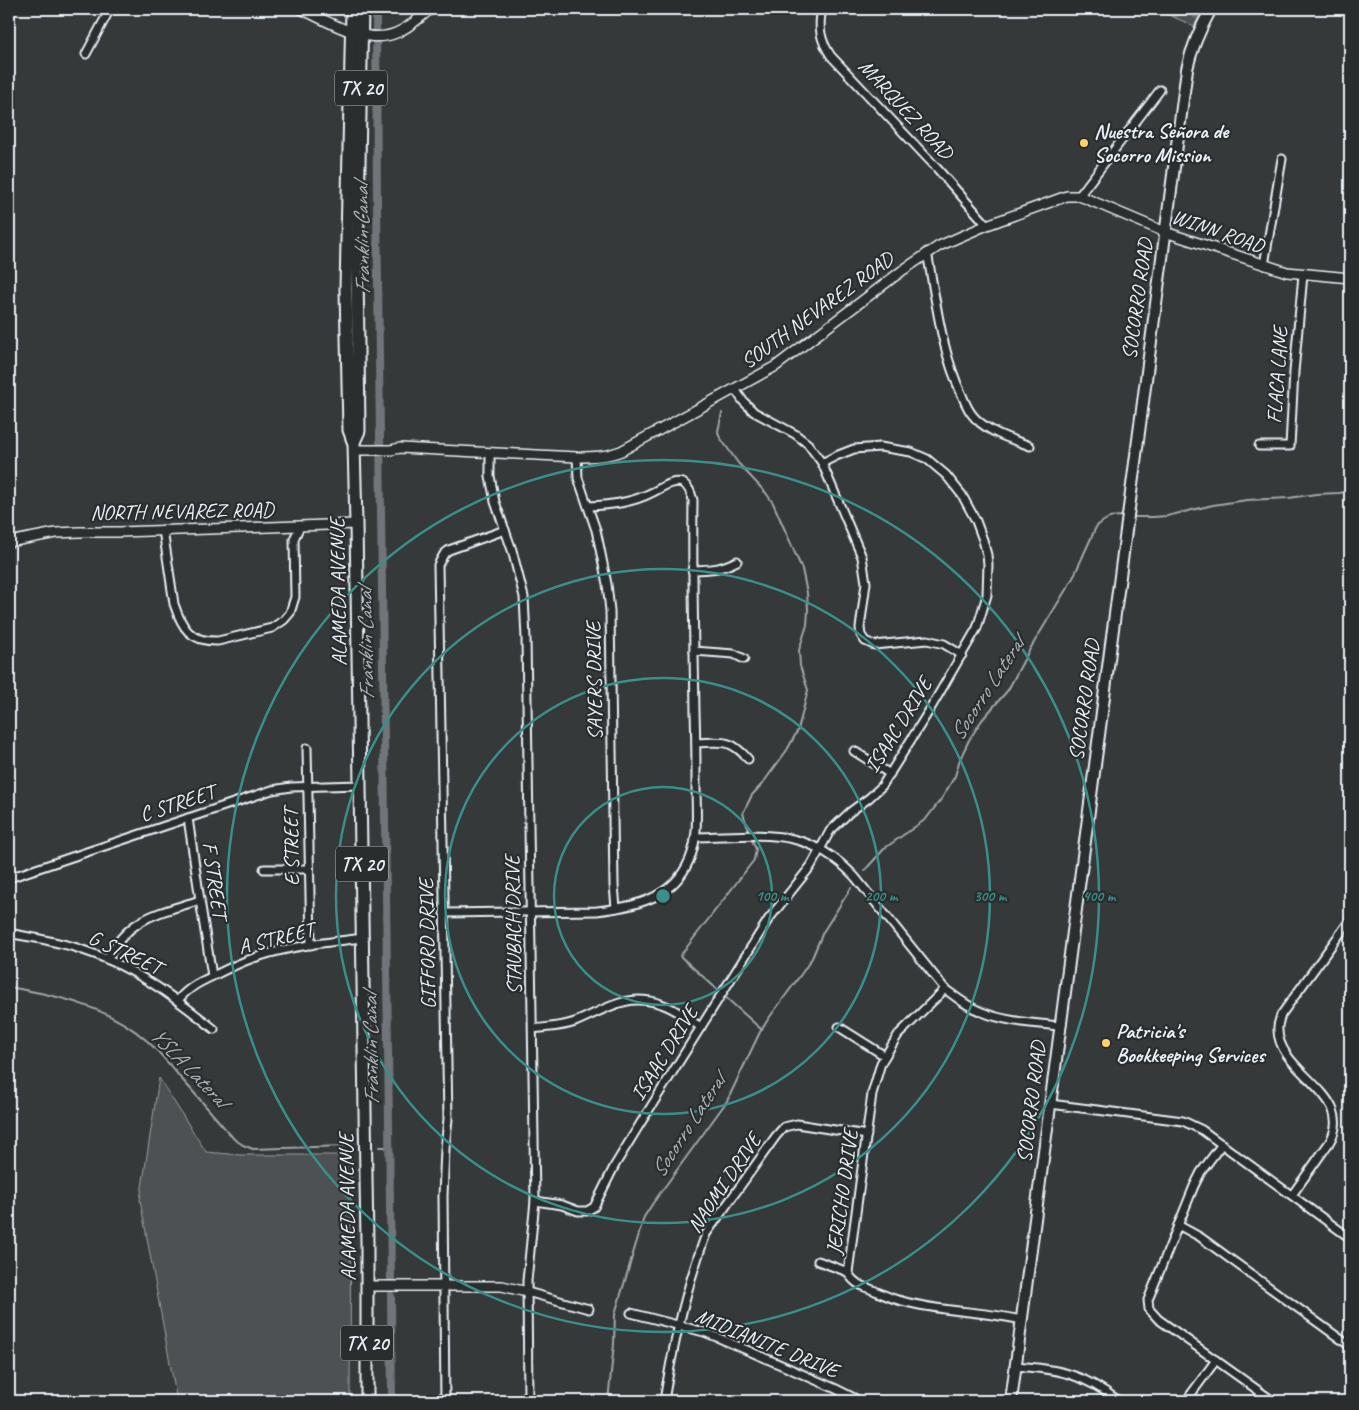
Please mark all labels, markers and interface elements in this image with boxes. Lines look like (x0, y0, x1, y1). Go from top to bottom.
street label: MARQUEZ ROAD (853, 54, 960, 166)
road number: TX 20 (335, 70, 387, 106)
place label: Nuestra Señora de Socorro Mission (1094, 118, 1230, 168)
marker: Nuestra Señora de Socorro Mission (1078, 137, 1090, 149)
water label: Franklin Canal (347, 176, 377, 295)
street label: WINN ROAD (1169, 203, 1269, 259)
street label: SOCORRO ROAD (1116, 235, 1159, 361)
street label: SOUTH NEVAREZ ROAD (736, 245, 900, 374)
street label: FLACA LANE (1261, 323, 1294, 424)
street label: NORTH NEVAREZ ROAD (90, 496, 276, 526)
street label: ALAMEDA AVENUE (324, 516, 352, 666)
water label: Franklin Canal (351, 581, 381, 700)
street label: SAYERS DRIVE (580, 619, 608, 740)
water label: Socorro Lateral (943, 626, 1035, 746)
street label: SOCORRO ROAD (1063, 636, 1106, 762)
street label: ISAAC DRIVE (859, 671, 939, 777)
street label: C STREET (136, 777, 223, 827)
street label: E STREET (277, 804, 305, 886)
street label: F STREET (197, 840, 234, 925)
road number: TX 20 (336, 846, 388, 882)
street label: STAUBACH DRIVE (499, 853, 527, 995)
street label: GIFFORD DRIVE (413, 876, 441, 1009)
centre of rings (654, 887, 672, 905)
text: 100 m (756, 887, 790, 906)
text: 200 m (865, 887, 899, 906)
text: 300 m (974, 887, 1008, 906)
text: 400 m (1083, 887, 1117, 906)
street label: A STREET (235, 915, 321, 960)
street label: G STREET (84, 924, 171, 982)
water label: Franklin Canal (356, 986, 386, 1105)
street label: ISAAC DRIVE (625, 999, 705, 1105)
place label: Patricia's Bookkeeping Services (1116, 1018, 1267, 1068)
water label: YSLA Lateral (144, 1021, 239, 1118)
marker: Patricia's Bookkeeping Services (1100, 1037, 1112, 1049)
street label: SOCORRO ROAD (1011, 1038, 1052, 1164)
water label: Socorro Lateral (644, 1063, 736, 1183)
street label: JERICHO DRIVE (820, 1125, 864, 1257)
street label: NAOMI DRIVE (681, 1126, 768, 1238)
street label: ALAMEDA AVENUE (333, 1131, 361, 1281)
street label: MIDIANITE DRIVE (692, 1303, 845, 1385)
road number: TX 20 (341, 1326, 393, 1360)

